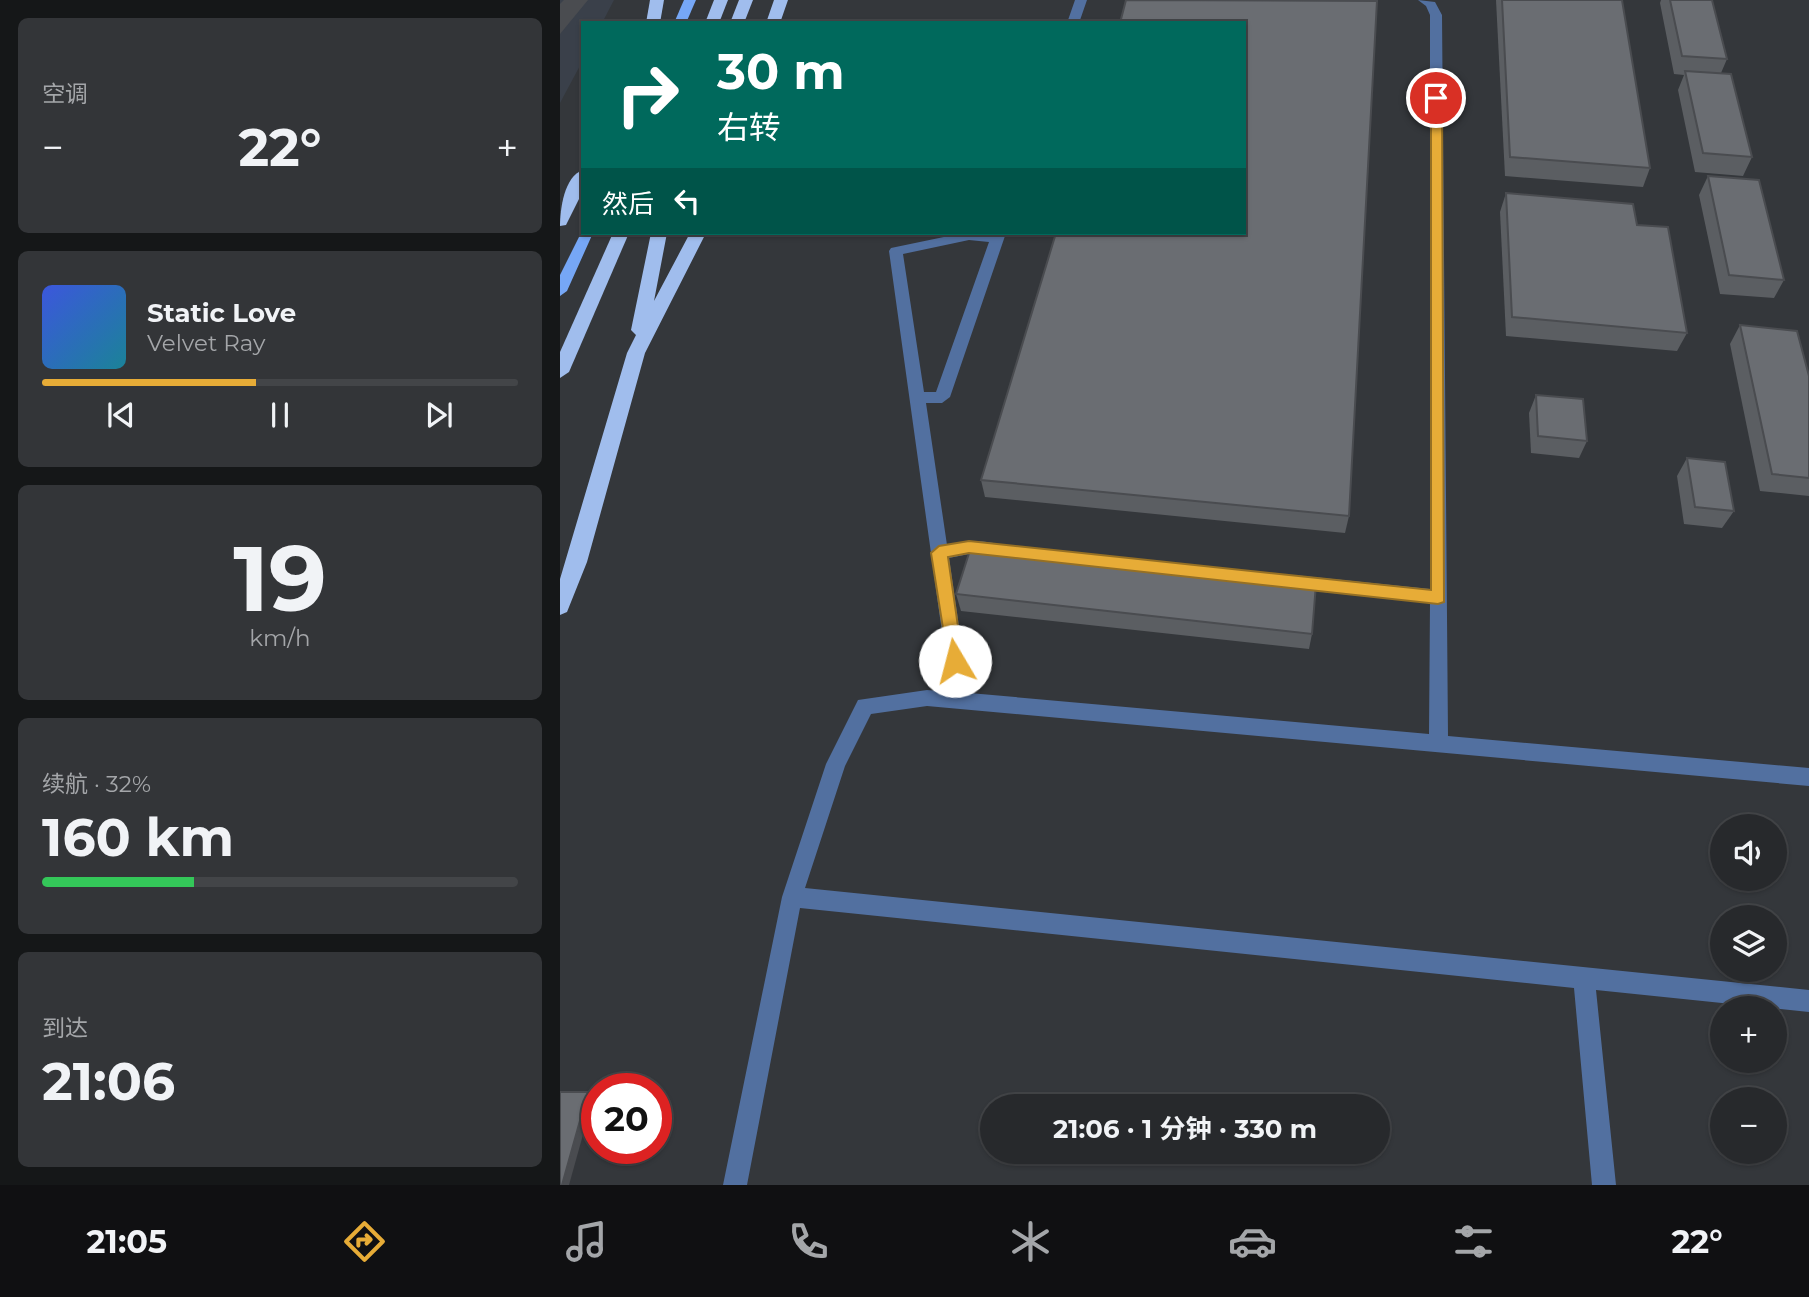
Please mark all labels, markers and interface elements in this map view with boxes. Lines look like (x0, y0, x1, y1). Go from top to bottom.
text: 30 m (717, 42, 845, 101)
icon: right (602, 49, 693, 140)
pin (1406, 68, 1466, 128)
icon: arrive (1417, 79, 1455, 117)
text: 空调 (42, 80, 88, 108)
text: 右转 (717, 108, 781, 147)
text: 22° (238, 116, 322, 179)
text: − (42, 124, 64, 171)
text: + (496, 124, 518, 171)
icon: left (668, 182, 706, 220)
text: 然后 (602, 188, 654, 220)
text: Static Love (147, 297, 296, 329)
text: Velvet Ray (147, 329, 265, 357)
icon: previous (102, 396, 140, 434)
icon: pause (261, 396, 299, 434)
icon: next (420, 396, 458, 434)
text: 19 (233, 523, 327, 634)
text: km/h (249, 624, 311, 652)
position arrow (918, 624, 992, 698)
text: 续航 · 32% (42, 770, 151, 798)
text: 160 km (42, 806, 234, 869)
map controls (1710, 814, 1787, 1164)
button: sound (1710, 814, 1787, 891)
button: layers (1710, 905, 1787, 982)
button: + (1710, 996, 1787, 1073)
text: 到达 (42, 1014, 88, 1042)
text: 21:06 (42, 1050, 175, 1113)
speed limit sign: 20 (581, 1073, 672, 1164)
button: − (1710, 1087, 1787, 1164)
text: 21:06 · 1 分钟 · 330 m (1053, 1113, 1317, 1145)
icon: directions (340, 1217, 389, 1266)
icon: music (562, 1217, 611, 1266)
icon: phone (784, 1217, 833, 1266)
icon: climate (1006, 1217, 1055, 1266)
icon: car (1228, 1217, 1277, 1266)
icon: filters (1449, 1217, 1498, 1266)
text: 21:05 (86, 1222, 167, 1261)
text: 22° (1671, 1222, 1723, 1261)

